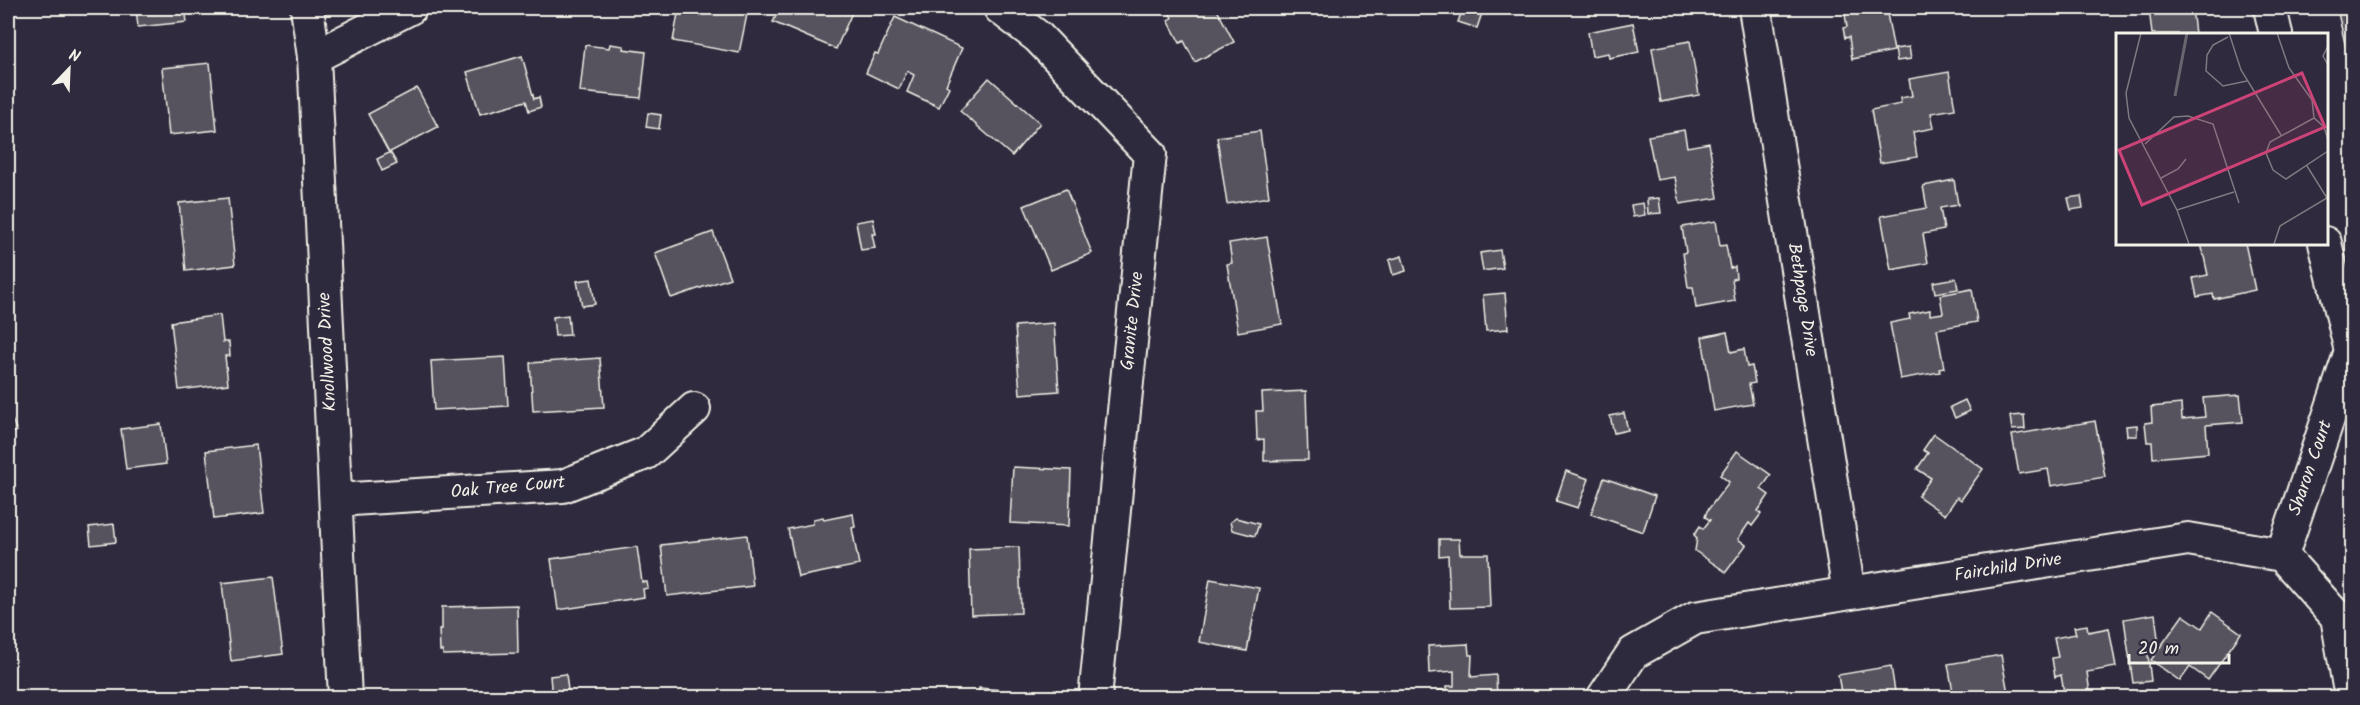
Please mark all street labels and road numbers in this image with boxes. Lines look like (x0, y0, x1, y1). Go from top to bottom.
street label: Bethpage Drive (1779, 241, 1825, 359)
street label: Granite Drive (1113, 270, 1153, 372)
street label: Knollwood Drive (310, 292, 346, 412)
street label: Sharon Court (2281, 415, 2341, 520)
street label: Oak Tree Court (450, 468, 567, 507)
street label: Fairchild Drive (1952, 545, 2064, 591)

